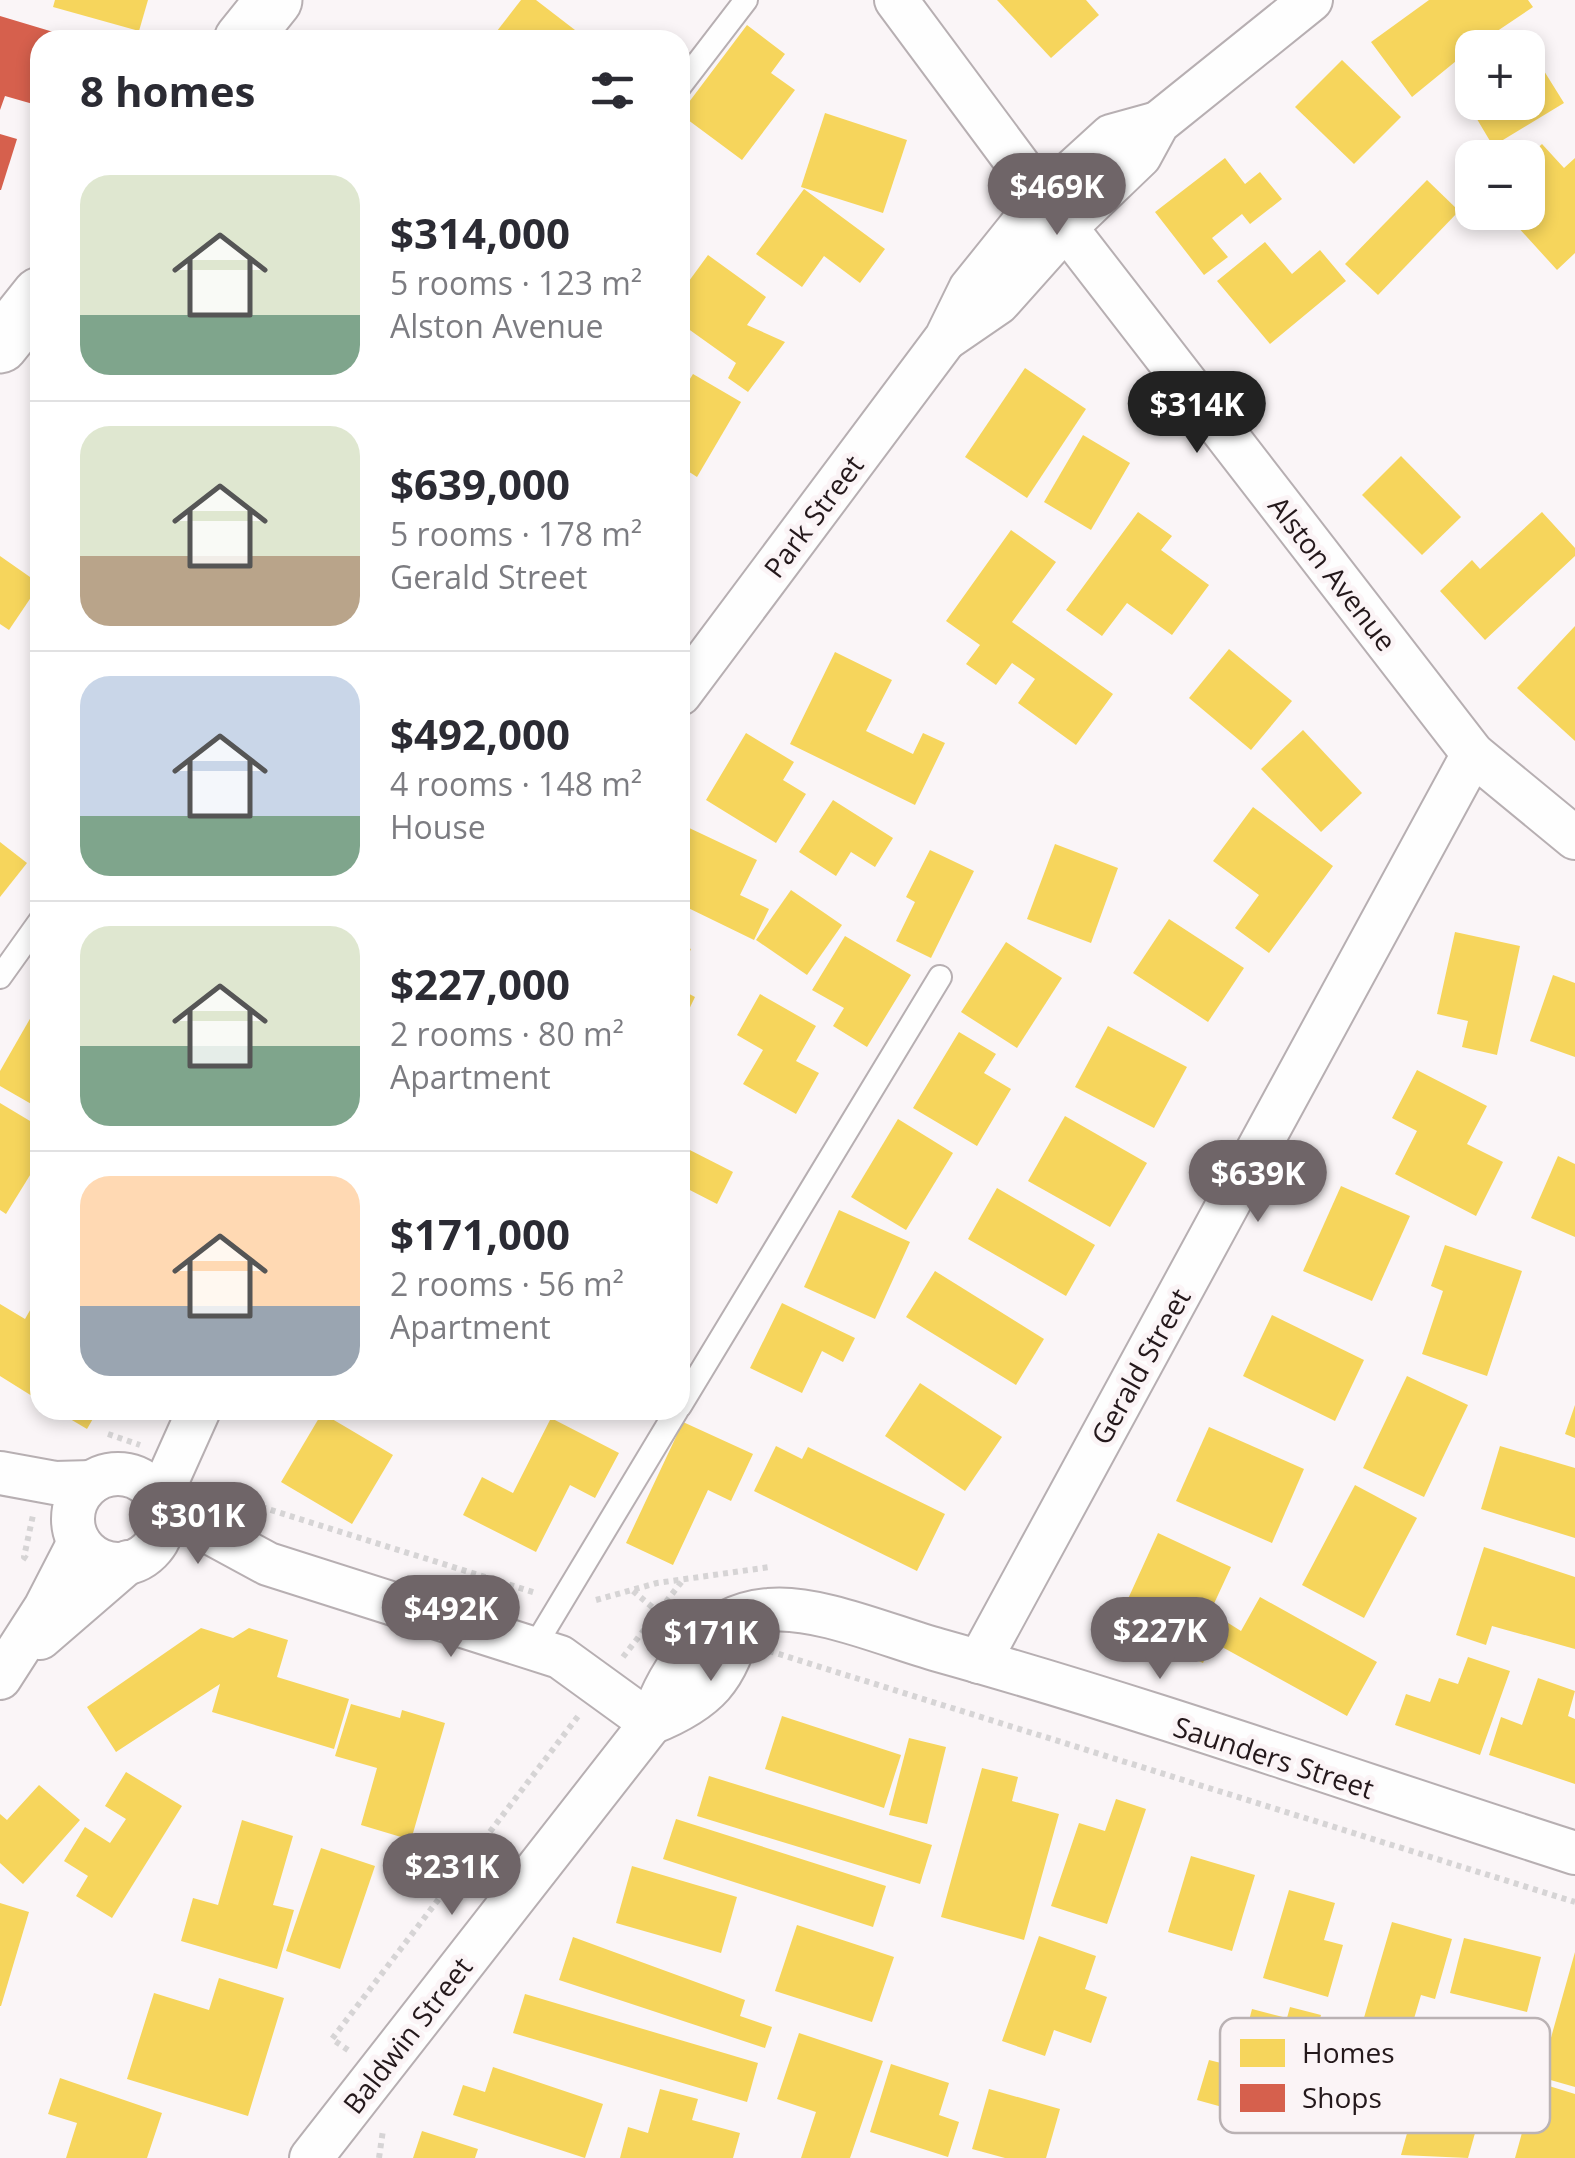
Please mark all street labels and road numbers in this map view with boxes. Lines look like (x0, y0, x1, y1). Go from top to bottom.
street label: Park Street (754, 447, 872, 585)
street label: Alston Avenue (1261, 488, 1405, 658)
street label: Gerald Street (1082, 1281, 1199, 1451)
street label: Saunders Street (1169, 1707, 1379, 1807)
street label: Baldwin Street (334, 1949, 480, 2121)

